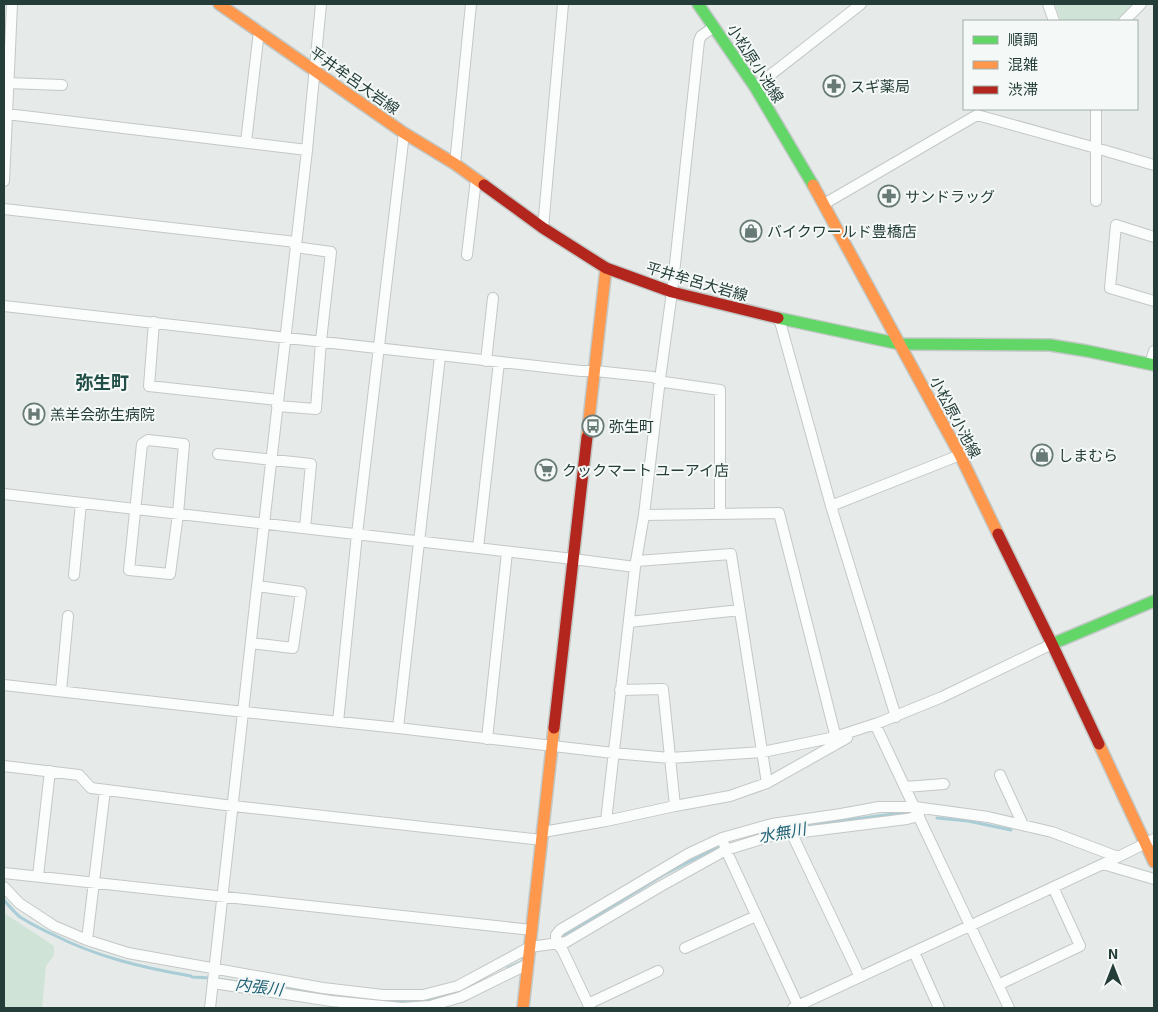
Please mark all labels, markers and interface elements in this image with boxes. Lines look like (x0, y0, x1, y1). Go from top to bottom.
street label: 小松原小池線 (724, 20, 788, 106)
legend (963, 20, 1138, 110)
text: 順調 (1008, 30, 1038, 48)
street label: 平井牟呂大岩線 (307, 43, 403, 117)
text: 混雑 (1008, 55, 1038, 73)
pharmacy icon: スギ薬局 (822, 74, 846, 98)
place label: スギ薬局 (850, 77, 910, 95)
text: 渋滞 (1008, 80, 1038, 98)
pharmacy icon: サンドラッグ (877, 184, 901, 208)
place label: サンドラッグ (905, 187, 995, 205)
shop icon: バイクワールド豊橋店 (739, 219, 763, 243)
place label: バイクワールド豊橋店 (767, 222, 917, 240)
street label: 平井牟呂大岩線 (644, 258, 750, 304)
district label: 弥生町 (75, 371, 129, 393)
street label: 小松原小池線 (927, 373, 985, 461)
hospital icon: 羔羊会弥生病院 (22, 402, 46, 426)
place label: 羔羊会弥生病院 (50, 405, 155, 423)
bus stop icon: 弥生町 (581, 414, 605, 438)
place label: 弥生町 (609, 417, 654, 435)
shop icon: しまむら (1030, 443, 1054, 467)
place label: しまむら (1058, 446, 1118, 464)
supermarket icon: クックマート ユーアイ店 (534, 458, 558, 482)
place label: クックマート ユーアイ店 (562, 461, 729, 479)
water label: 水無川 (757, 818, 809, 846)
north arrow (1088, 942, 1138, 992)
text: N (1108, 945, 1118, 962)
water label: 内張川 (234, 974, 286, 999)

